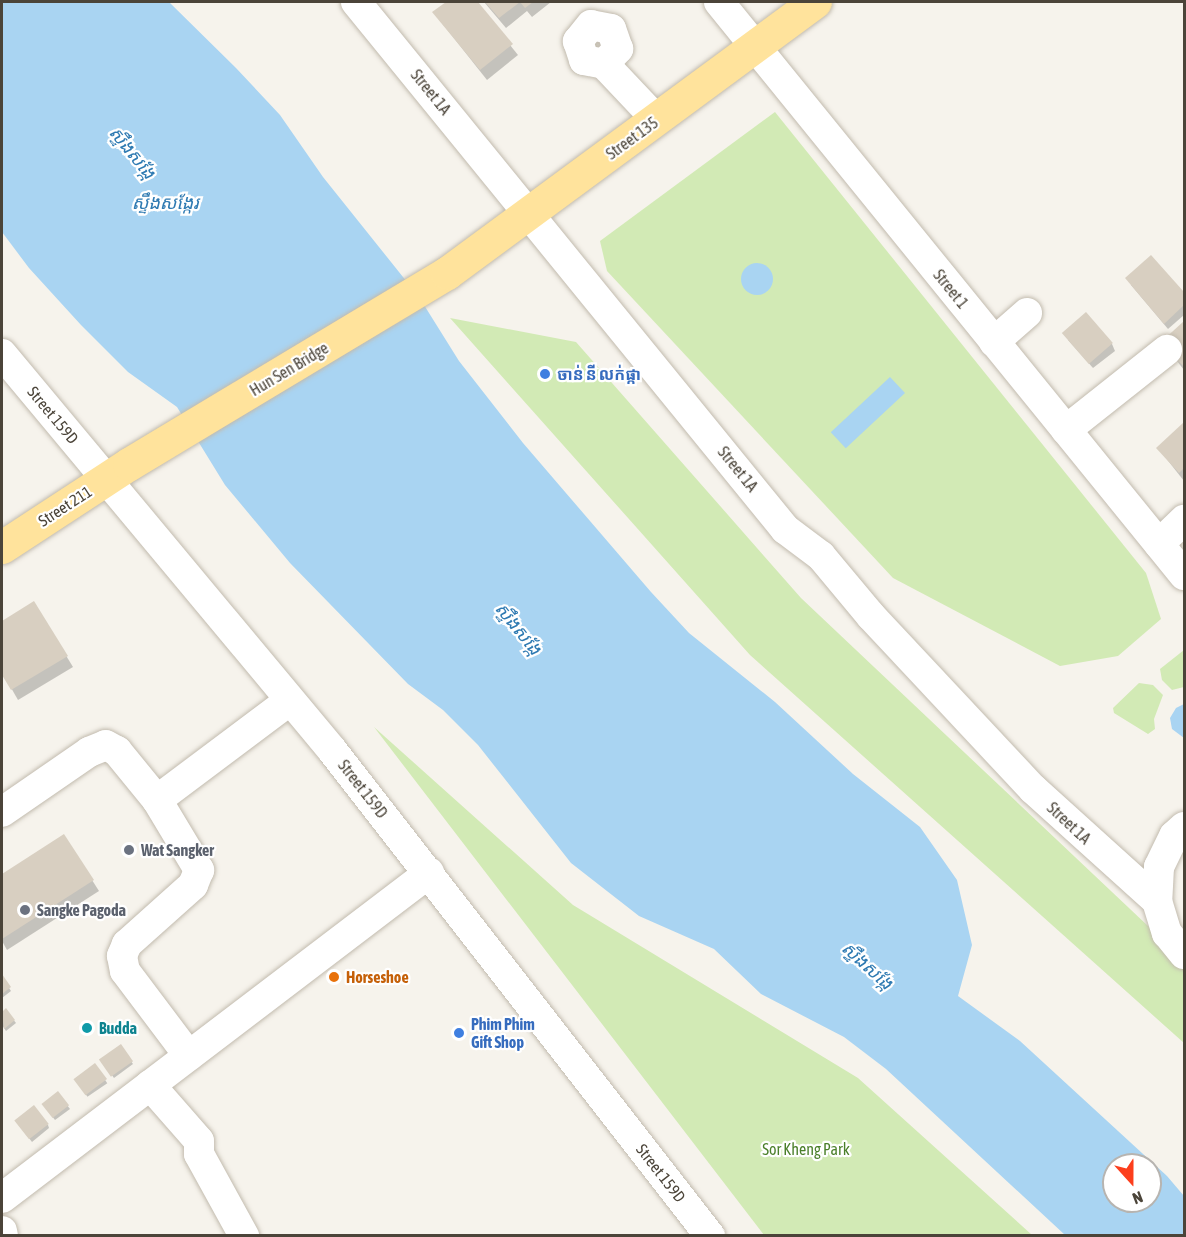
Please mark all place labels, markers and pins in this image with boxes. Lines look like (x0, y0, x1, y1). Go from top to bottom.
place label: ចាន់ នី លក់ផ្កា (557, 364, 641, 384)
marker: ចាន់ នី លក់ផ្កា (538, 367, 552, 381)
place label: Wat Sangker (141, 840, 214, 860)
marker: Wat Sangker (122, 843, 136, 857)
place label: Sangke Pagoda (37, 900, 126, 920)
marker: Sangke Pagoda (18, 903, 32, 917)
place label: Horseshoe (346, 967, 409, 987)
marker: Horseshoe (327, 970, 341, 984)
place label: Phim Phim Gift Shop (471, 1014, 535, 1052)
place label: Budda (99, 1018, 137, 1038)
marker: Budda (80, 1021, 94, 1035)
marker: Phim Phim Gift Shop (452, 1026, 466, 1040)

